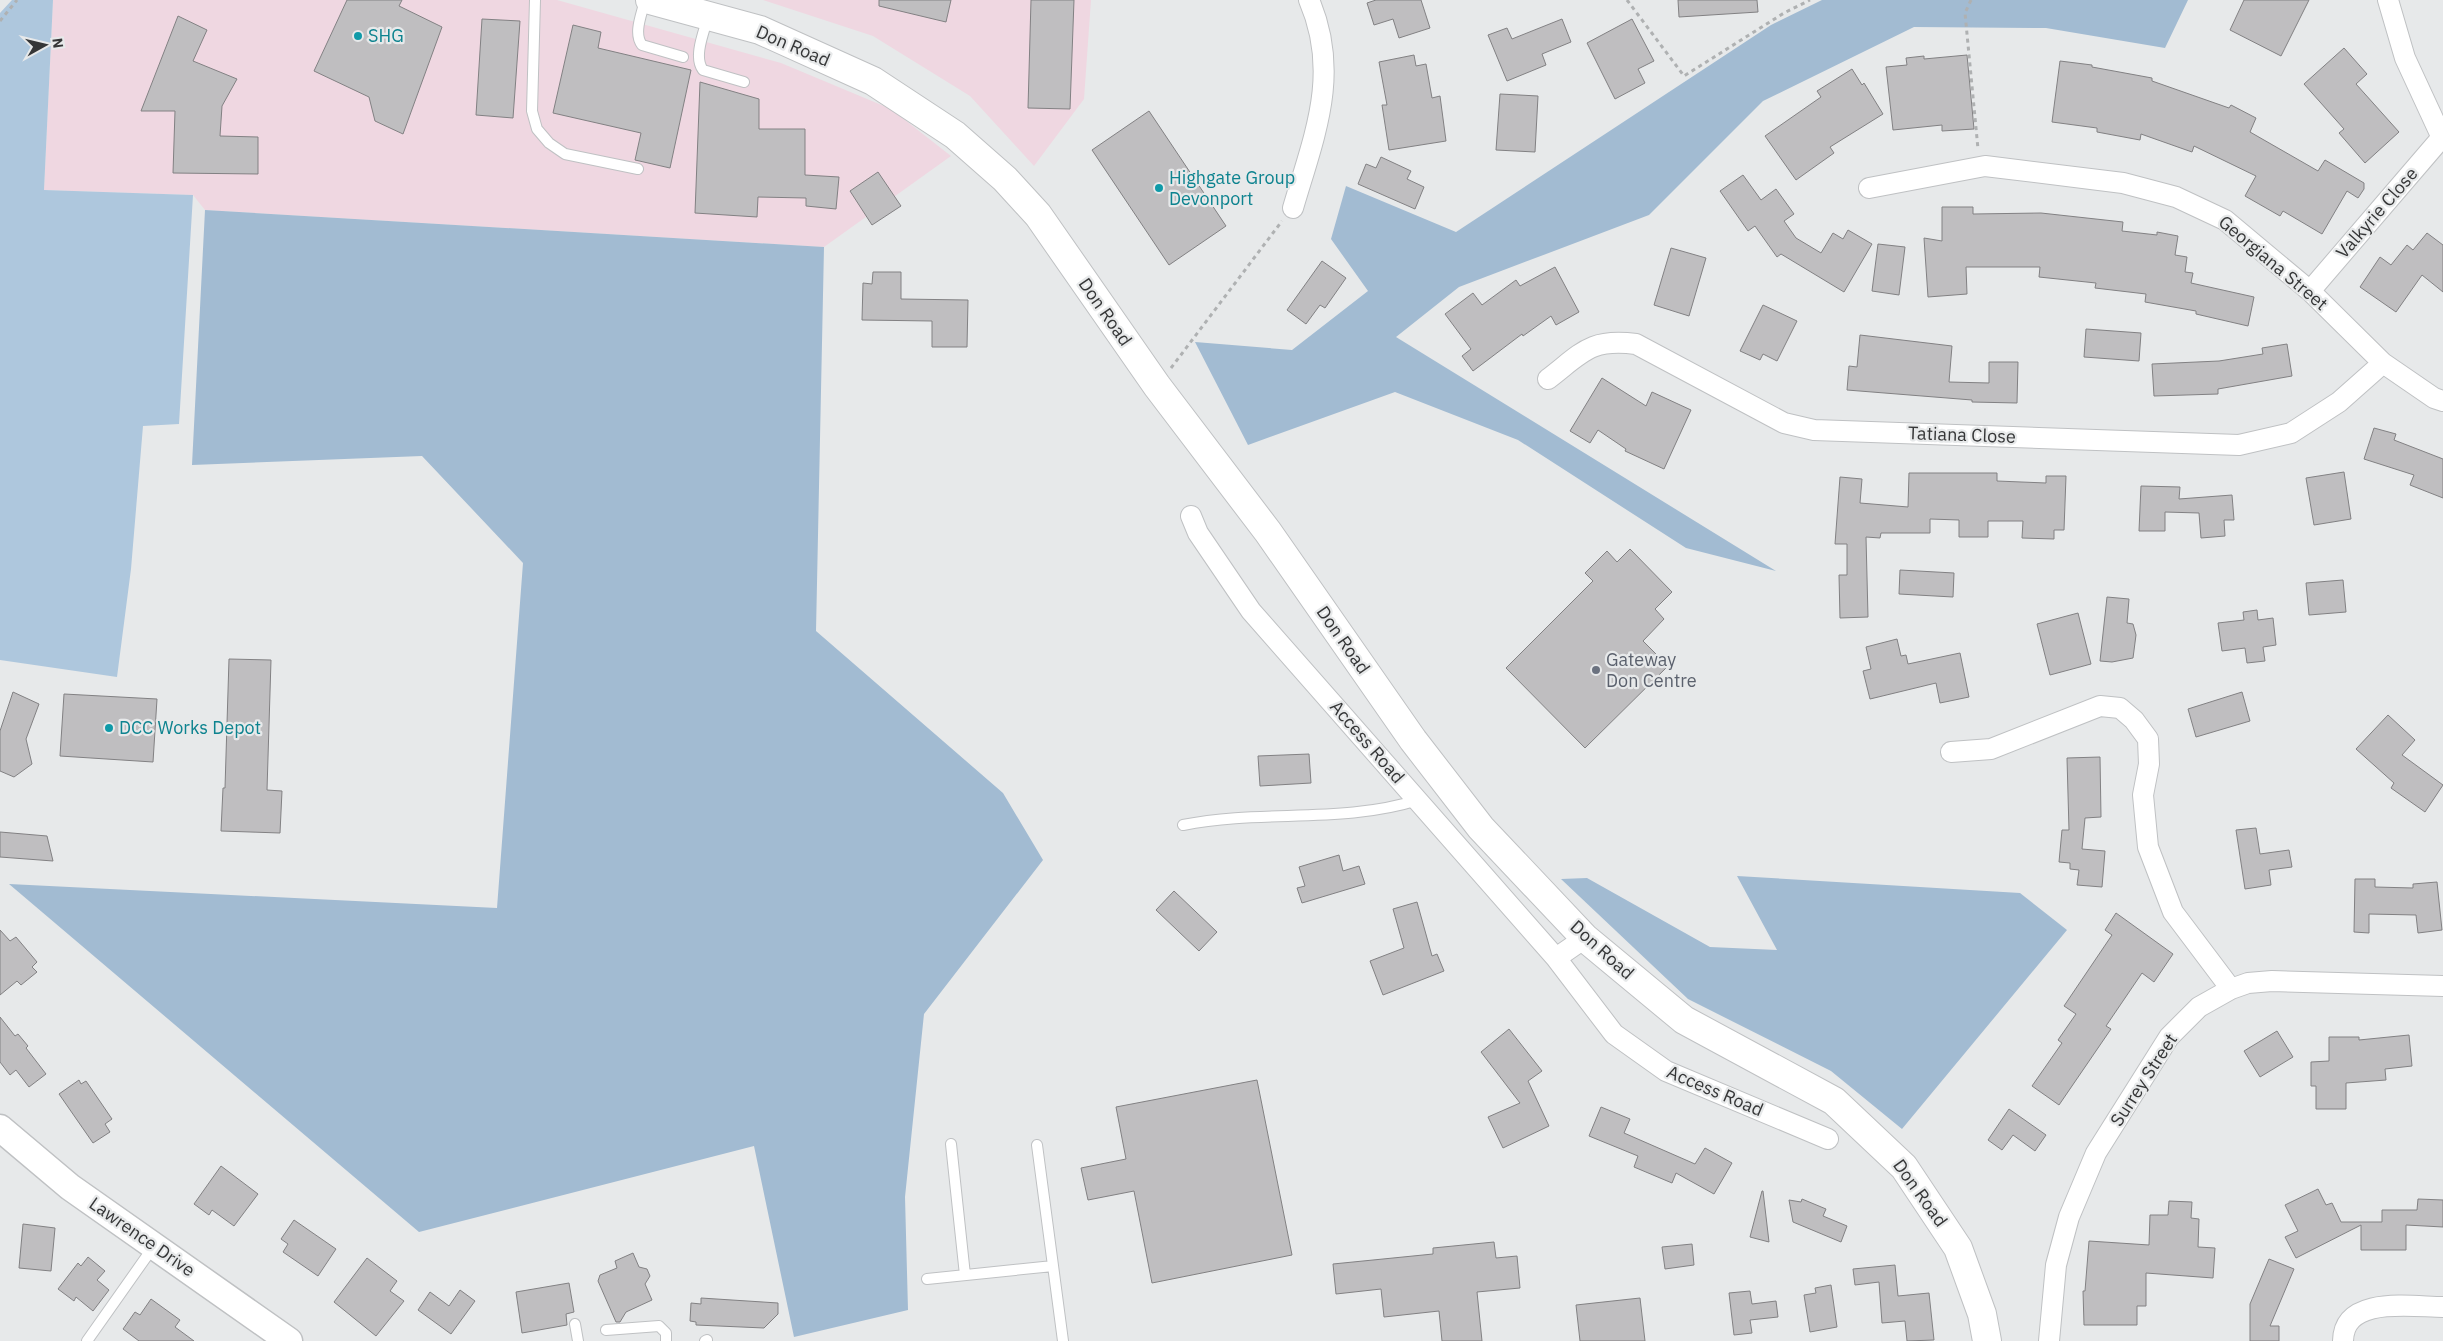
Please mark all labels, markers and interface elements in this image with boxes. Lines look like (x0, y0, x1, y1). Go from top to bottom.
north arrow (20, 20, 70, 70)
street label: Don Road (753, 20, 834, 71)
place label: SHG (368, 24, 404, 47)
marker: SHG (352, 30, 364, 42)
text: N (48, 37, 67, 49)
street label: Valkyrie Close (2331, 162, 2423, 263)
place label: Highgate Group Devonport (1169, 166, 1295, 210)
marker: Highgate Group Devonport (1153, 182, 1165, 194)
street label: Georgiana Street (2214, 210, 2333, 315)
street label: Don Road (1074, 273, 1137, 350)
street label: Tatiana Close (1908, 421, 2016, 448)
street label: Don Road (1312, 601, 1375, 678)
place label: Gateway Don Centre (1606, 648, 1697, 692)
marker: Gateway Don Centre (1590, 664, 1602, 676)
street label: Access Road (1325, 695, 1410, 788)
place label: DCC Works Depot (119, 716, 261, 739)
marker: DCC Works Depot (103, 722, 115, 734)
street label: Don Road (1566, 915, 1639, 984)
street label: Surrey Street (2105, 1029, 2182, 1131)
street label: Access Road (1664, 1060, 1767, 1121)
street label: Don Road (1888, 1154, 1953, 1231)
street label: Lawrence Drive (85, 1192, 200, 1282)

